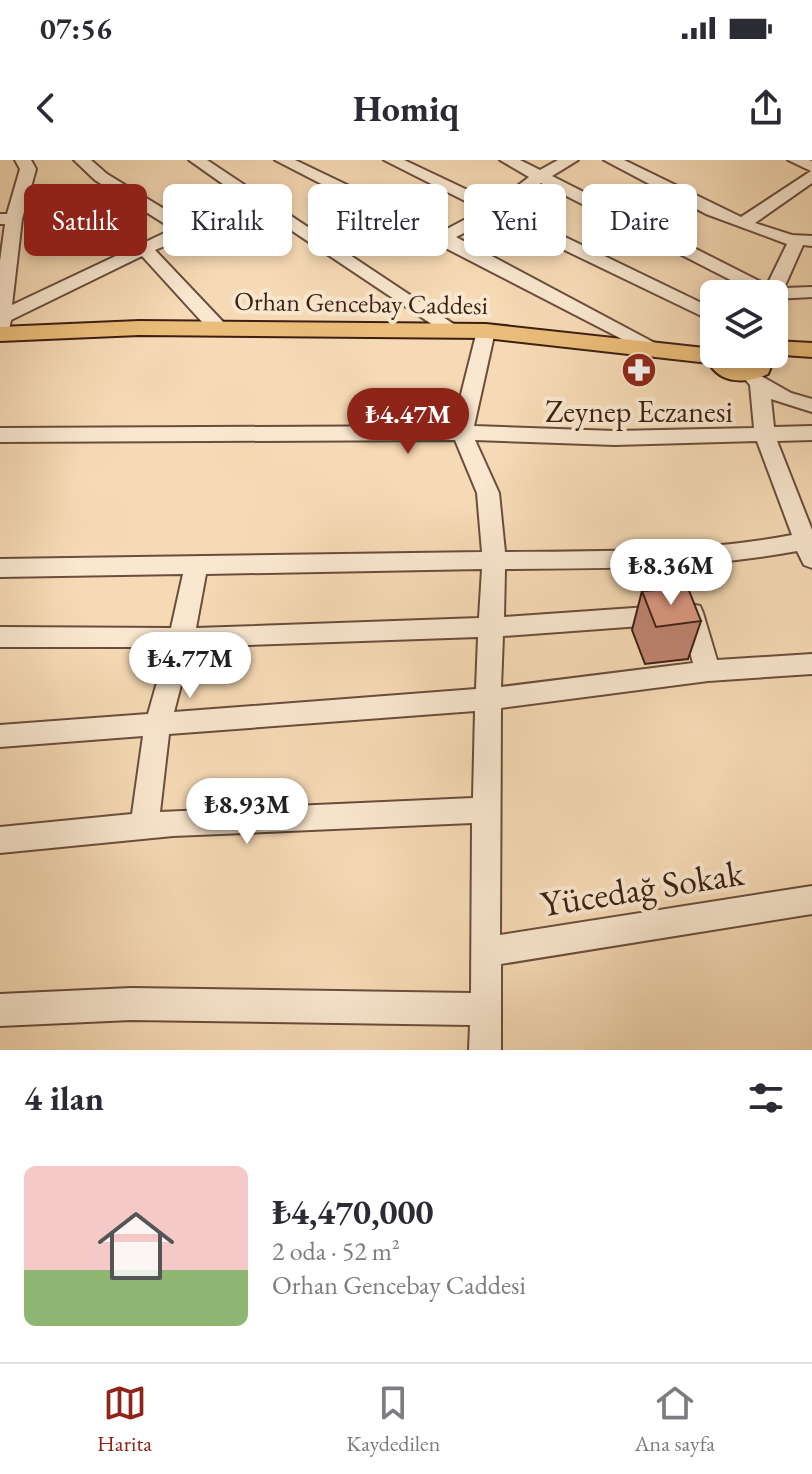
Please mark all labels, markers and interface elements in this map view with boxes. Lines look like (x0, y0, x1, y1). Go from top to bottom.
text: 07:56 (40, 9, 112, 48)
text: Homiq (353, 85, 459, 132)
icon: back (24, 86, 68, 130)
icon: share (744, 86, 788, 130)
chip: Satılık (24, 184, 147, 256)
chip: Kiralık (163, 184, 292, 256)
chip: Filtreler (308, 184, 448, 256)
chip: Yeni (464, 184, 566, 256)
chip: Daire (582, 184, 697, 256)
map controls (700, 280, 788, 368)
button: layers (700, 280, 788, 368)
street label: Orhan Gencebay Caddesi (234, 284, 488, 322)
pharmacy icon: Zeynep Eczanesi (620, 351, 658, 389)
pin: ₺4.47M (343, 388, 473, 456)
place label: Zeynep Eczanesi (545, 392, 733, 431)
text: ₺4.47M (365, 397, 451, 431)
pin: ₺8.36M (606, 539, 736, 607)
text: ₺8.36M (628, 548, 714, 582)
pin: ₺4.77M (125, 632, 255, 700)
text: ₺4.77M (147, 641, 233, 675)
pin: ₺8.93M (182, 778, 312, 846)
text: ₺8.93M (204, 787, 290, 821)
street label: Yücedağ Sokak (537, 849, 748, 927)
text: 4 ilan (24, 1076, 104, 1120)
icon: filters (744, 1076, 788, 1120)
text: ₺4,470,000 (272, 1190, 433, 1234)
icon: home (88, 1198, 184, 1294)
text: 2 oda · 52 m² (272, 1234, 400, 1268)
text: Orhan Gencebay Caddesi (272, 1268, 526, 1302)
tab: Harita (97, 1381, 152, 1458)
tab: Kaydedilen (346, 1381, 440, 1458)
tab: Ana sayfa (634, 1381, 715, 1458)

